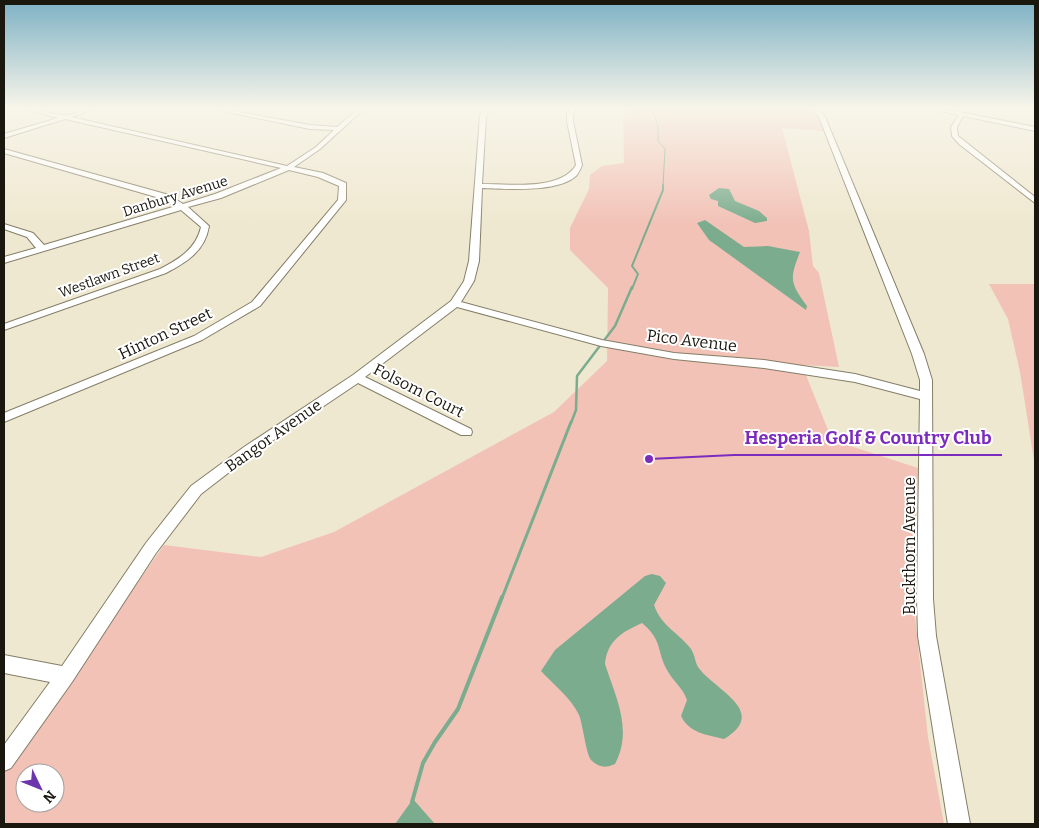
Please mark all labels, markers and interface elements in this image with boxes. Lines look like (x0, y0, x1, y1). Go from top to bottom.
street label: Danbury Avenue (121, 172, 230, 221)
street label: Westlawn Street (56, 249, 162, 302)
street label: Hinton Street (115, 303, 215, 363)
street label: Pico Avenue (646, 326, 738, 355)
street label: Folsom Court (370, 359, 467, 422)
street label: Bangor Avenue (221, 395, 325, 476)
callout: Hesperia Golf & Country Club (734, 422, 1002, 455)
text: Hesperia Golf & Country Club (744, 427, 992, 449)
street label: Buckthorn Avenue (900, 477, 919, 615)
north arrow (15, 763, 65, 813)
text: N (39, 787, 59, 806)

